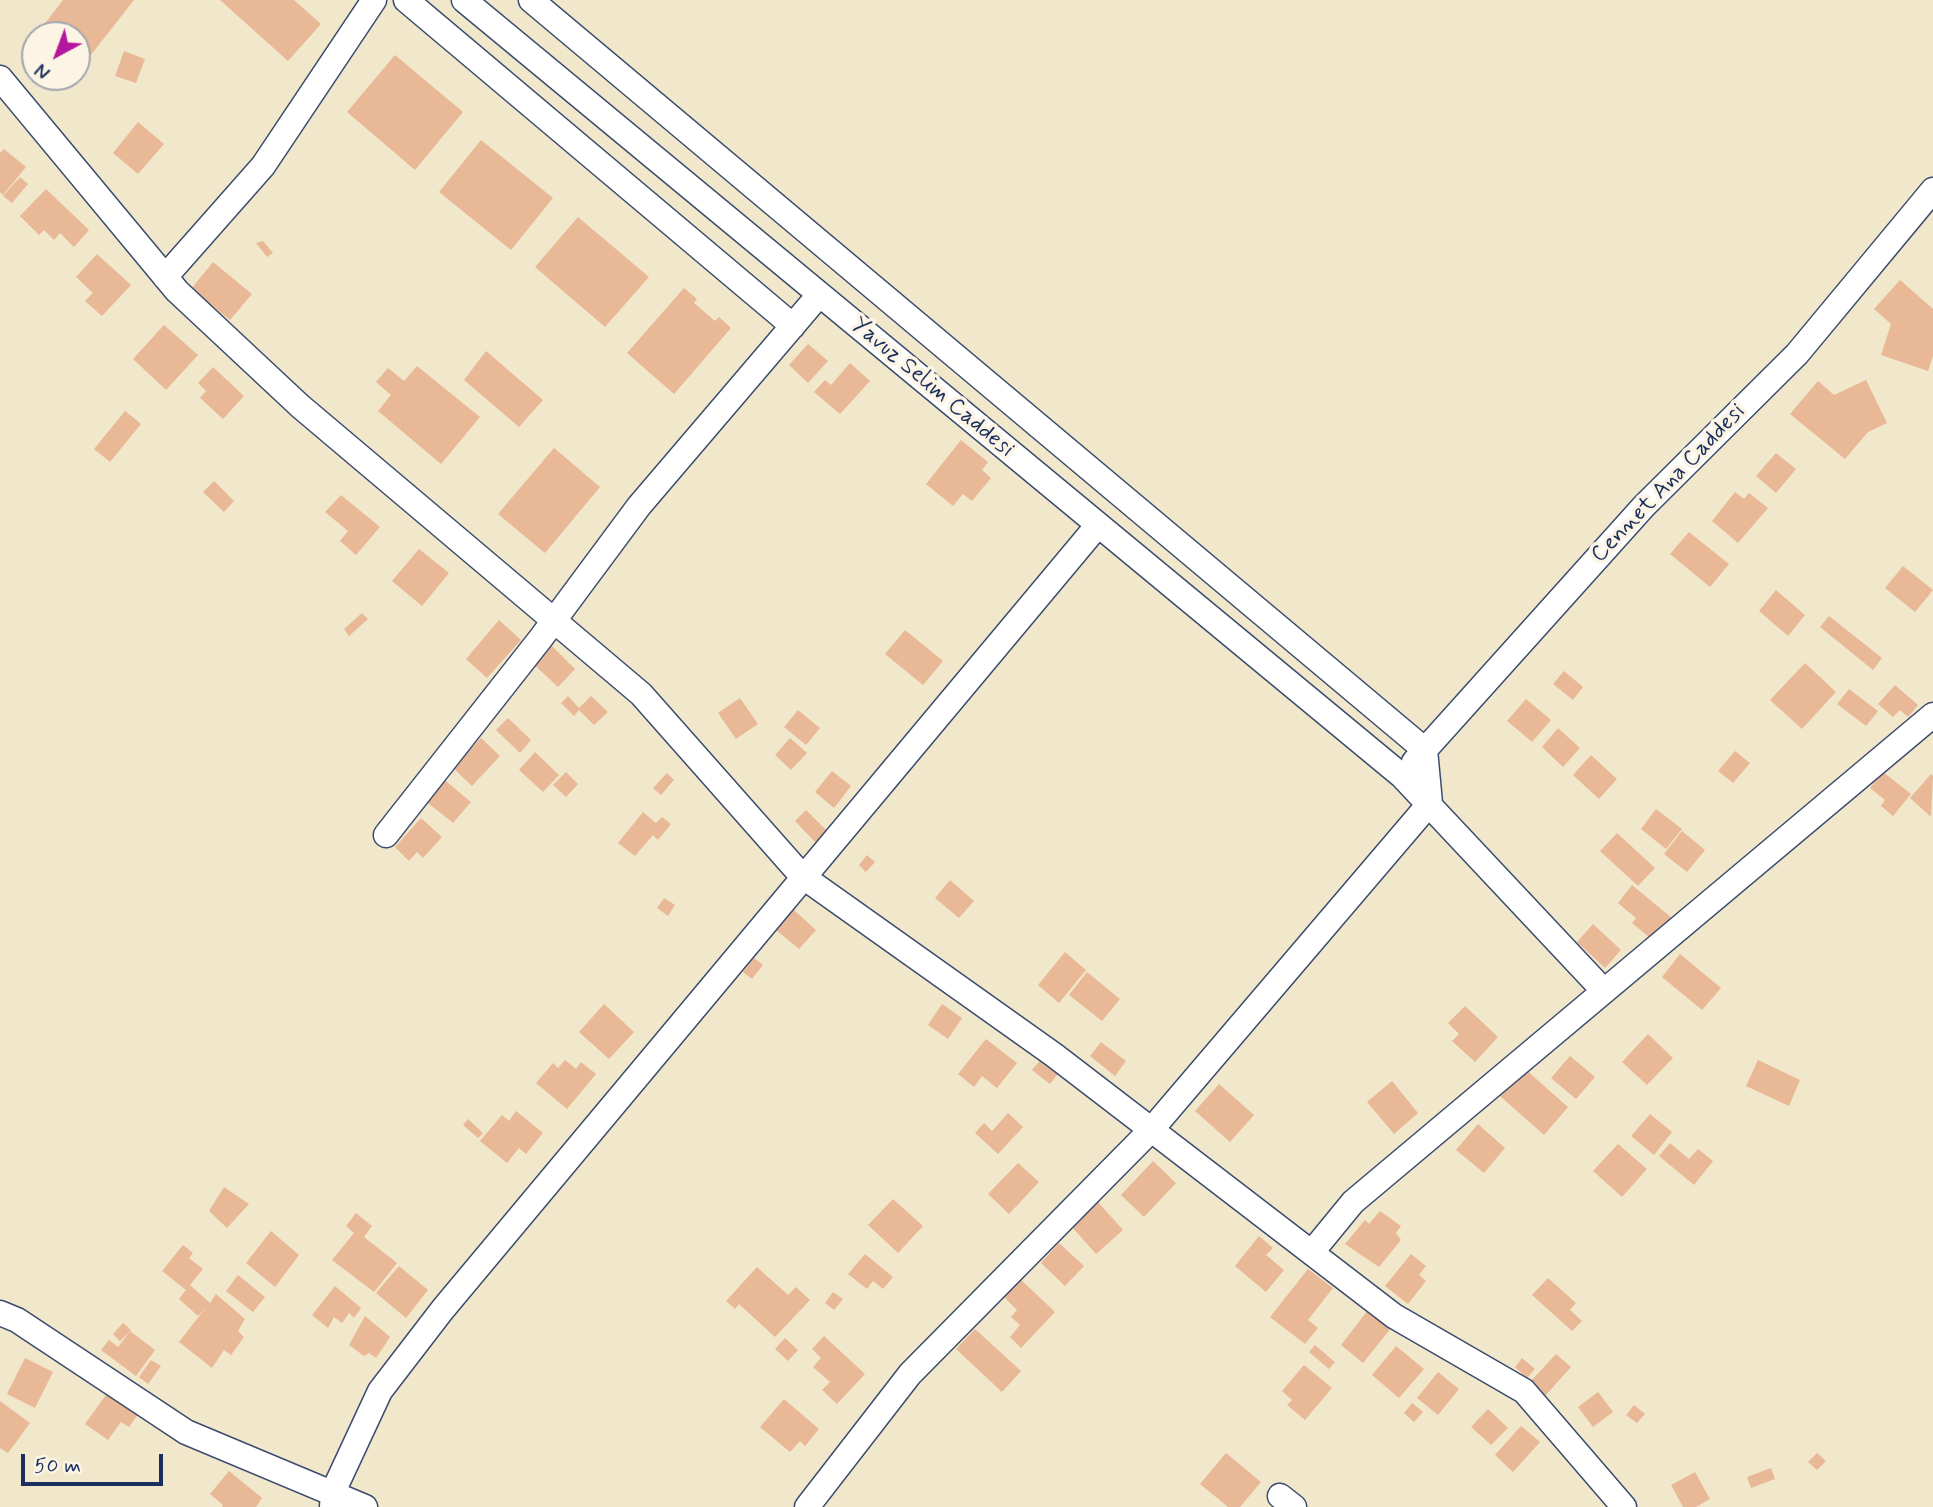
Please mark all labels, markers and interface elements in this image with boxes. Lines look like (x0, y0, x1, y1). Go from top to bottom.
north arrow (21, 21, 91, 91)
text: N (30, 57, 56, 84)
street label: Yavuz Selim Caddesi (845, 312, 1019, 464)
street label: Cennet Ana Caddesi (1586, 399, 1752, 569)
scale bar (24, 1440, 166, 1484)
text: 50 m (34, 1452, 81, 1480)

